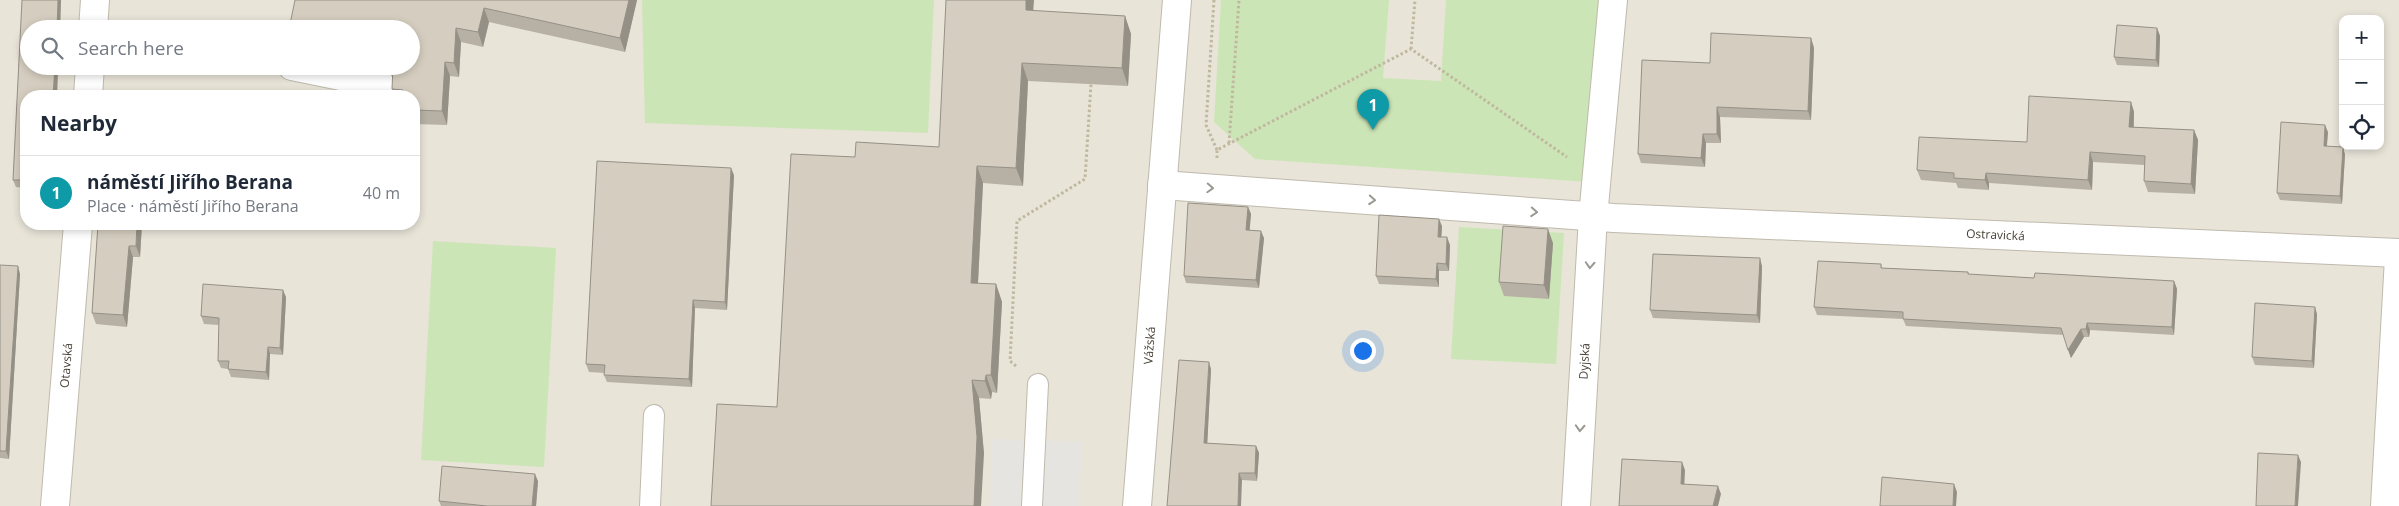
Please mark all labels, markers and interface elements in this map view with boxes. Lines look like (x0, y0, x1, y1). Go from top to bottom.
map controls (2339, 15, 2384, 150)
button: + (2339, 15, 2384, 60)
search box (20, 20, 420, 75)
icon: search (38, 34, 66, 62)
text: Search here (78, 35, 184, 61)
button: − (2339, 60, 2384, 105)
pin: 1 (1357, 89, 1389, 130)
button: locate (2339, 105, 2384, 150)
text: Nearby (40, 109, 117, 137)
text: náměstí Jiřího Berana (87, 169, 293, 195)
text: 1 (51, 182, 61, 204)
text: 40 m (363, 182, 400, 204)
one-way arrow (1206, 182, 1214, 193)
one-way arrow (1369, 194, 1377, 205)
text: Place · náměstí Jiřího Berana (87, 195, 299, 217)
one-way arrow (1531, 207, 1539, 218)
street label: Ostravická (1966, 225, 2025, 244)
one-way arrow (1584, 262, 1595, 270)
street label: Vážská (1139, 326, 1159, 365)
your location (1350, 338, 1376, 364)
street label: Otavská (56, 342, 76, 389)
street label: Dyjská (1574, 343, 1594, 380)
one-way arrow (1575, 424, 1586, 432)

